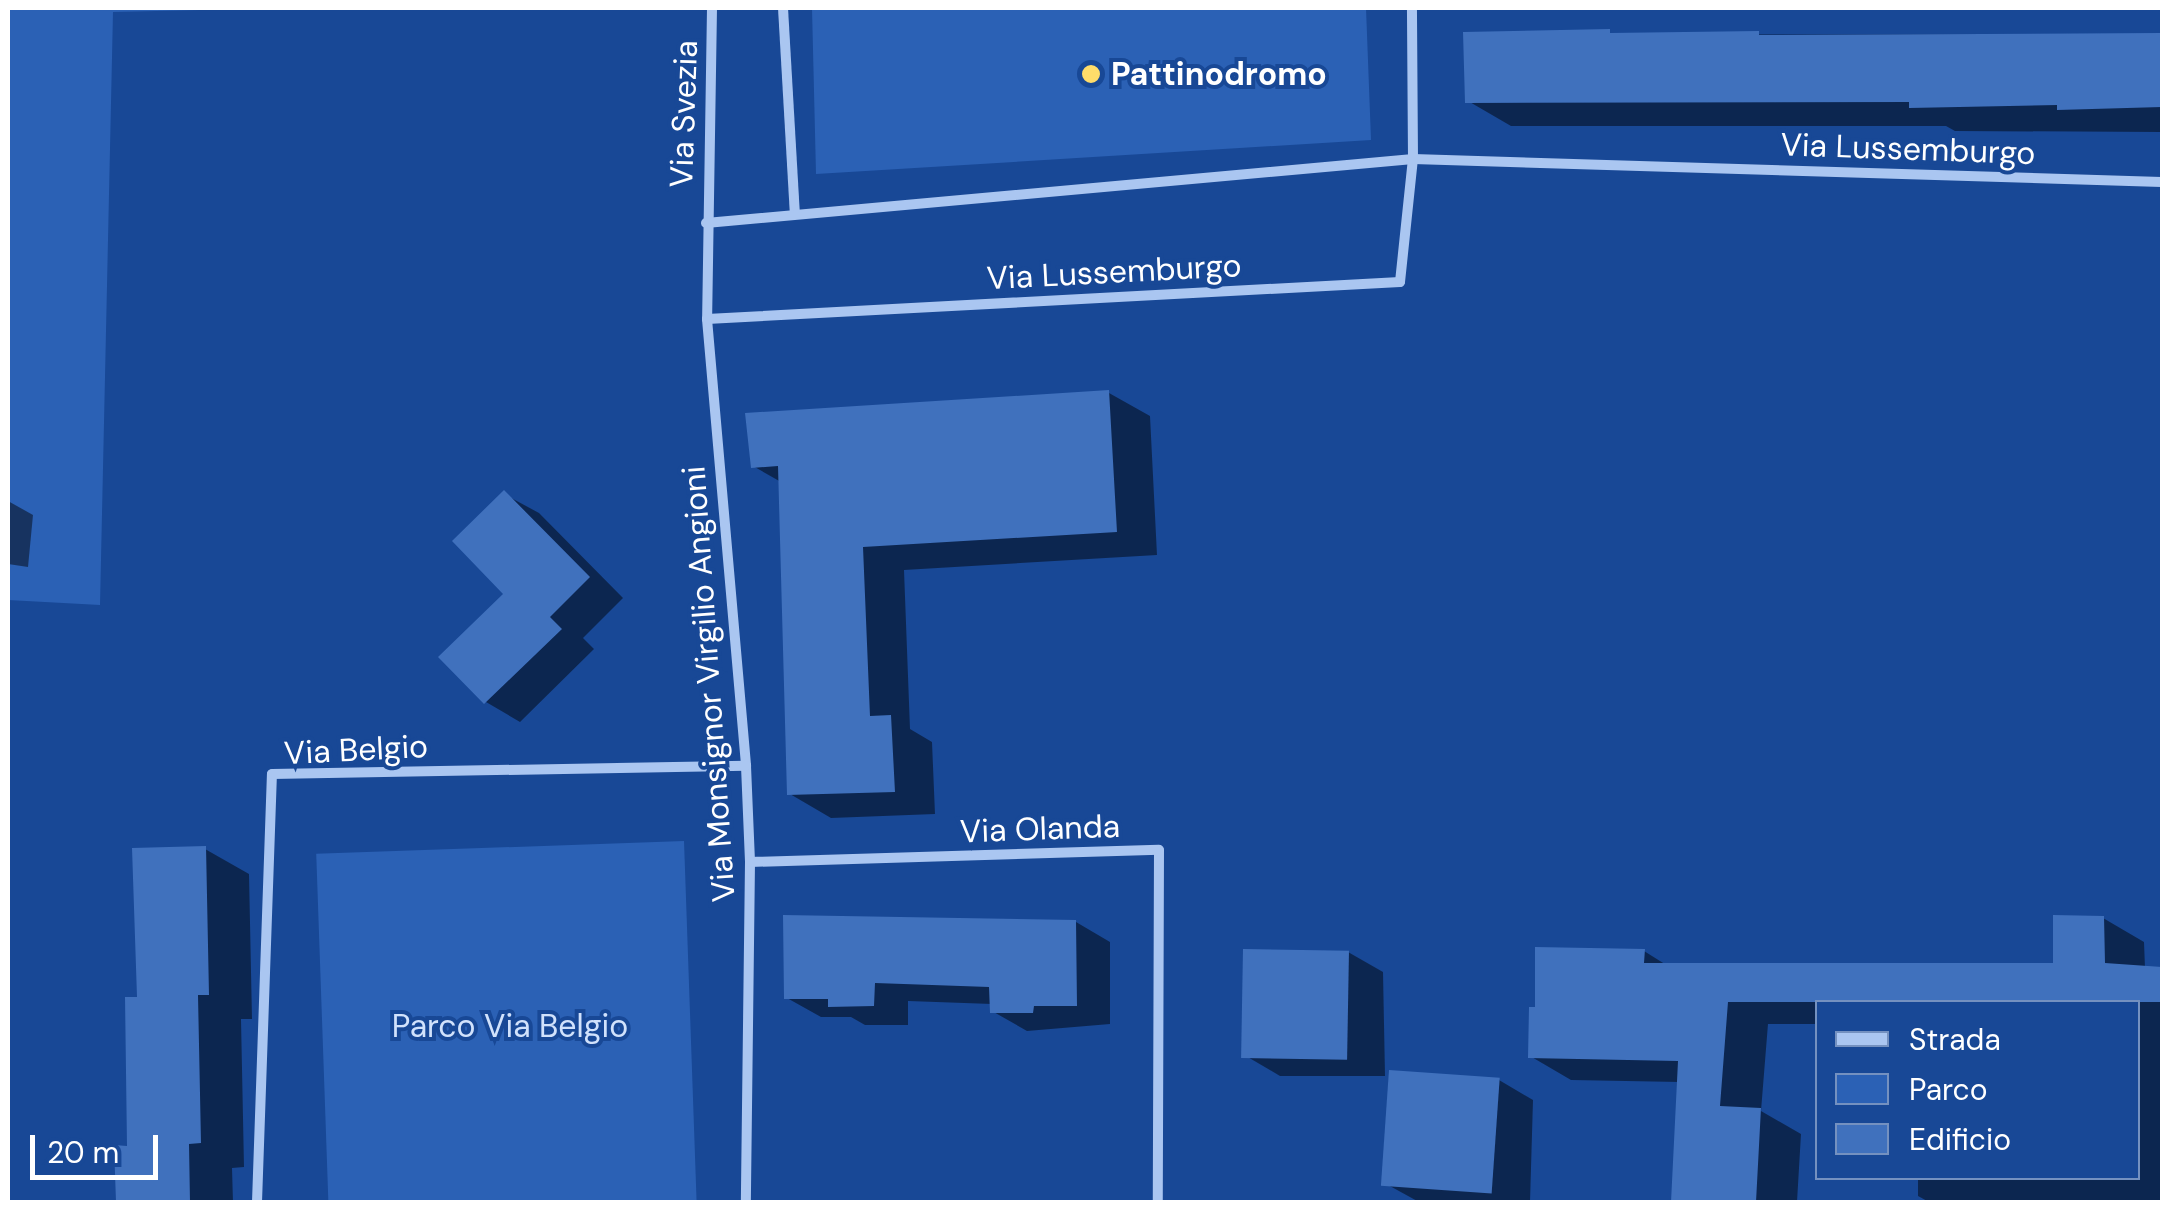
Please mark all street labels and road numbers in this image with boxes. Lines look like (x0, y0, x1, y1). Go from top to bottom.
street label: Via Svezia (662, 40, 706, 188)
street label: Via Lussemburgo (1780, 125, 2036, 173)
street label: Via Lussemburgo (986, 246, 1242, 298)
street label: Via Monsignor Virgilio Angioni (675, 465, 743, 903)
street label: Via Belgio (283, 727, 429, 773)
street label: Via Olanda (959, 807, 1121, 851)

